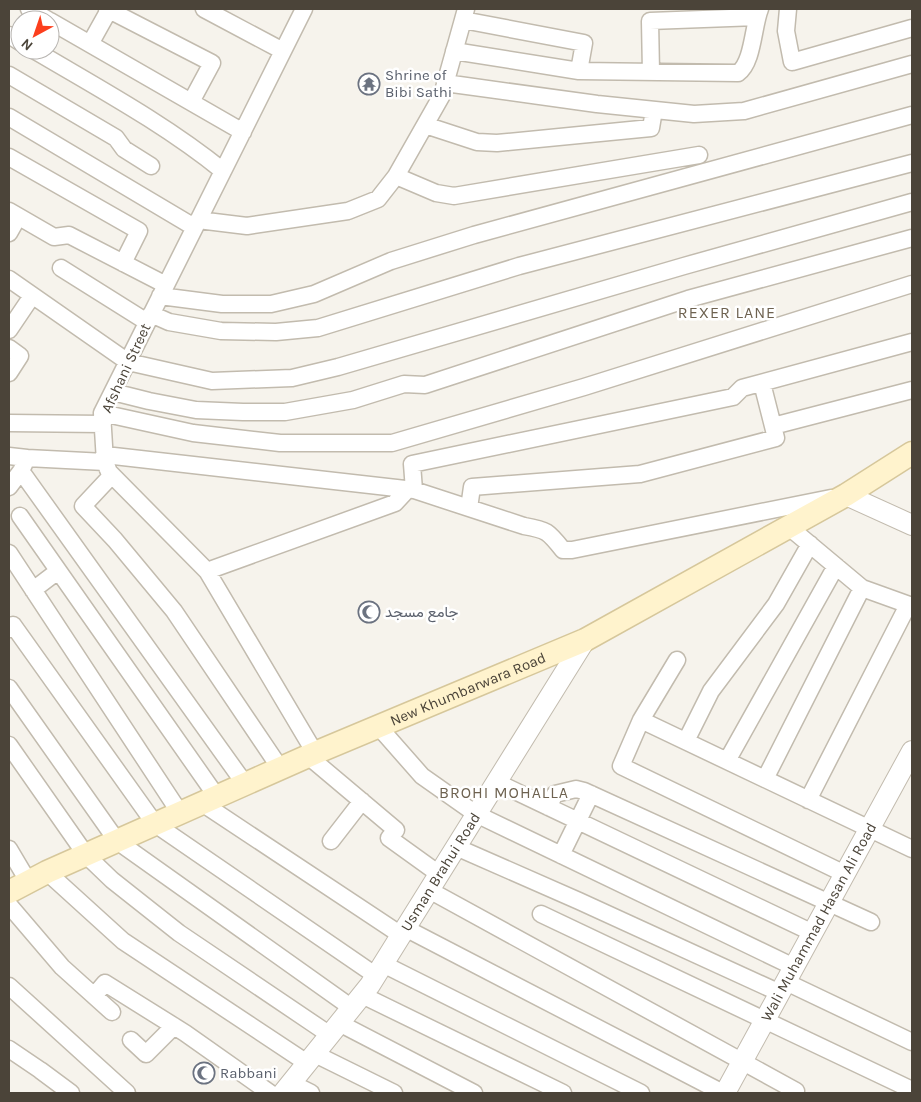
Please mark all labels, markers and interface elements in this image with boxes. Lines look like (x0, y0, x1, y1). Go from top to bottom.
north arrow (10, 10, 60, 60)
text: N (18, 35, 36, 54)
place label: Shrine of Bibi Sathi (385, 66, 452, 101)
temple icon: Shrine of Bibi Sathi (357, 72, 381, 96)
district label: REXER LANE (678, 303, 776, 322)
street label: Afshani Street (97, 320, 155, 416)
mosque icon: جامع مسجد (357, 600, 381, 624)
place label: جامع مسجد (385, 603, 458, 623)
street label: New Khumbarwara Road (387, 648, 549, 730)
district label: BROHI MOHALLA (439, 783, 569, 802)
street label: Usman Brahui Road (397, 809, 484, 934)
street label: Wali Muhammad Hasan Ali Road (757, 819, 880, 1024)
mosque icon: Rabbani (192, 1061, 216, 1085)
place label: Rabbani (220, 1064, 277, 1082)

